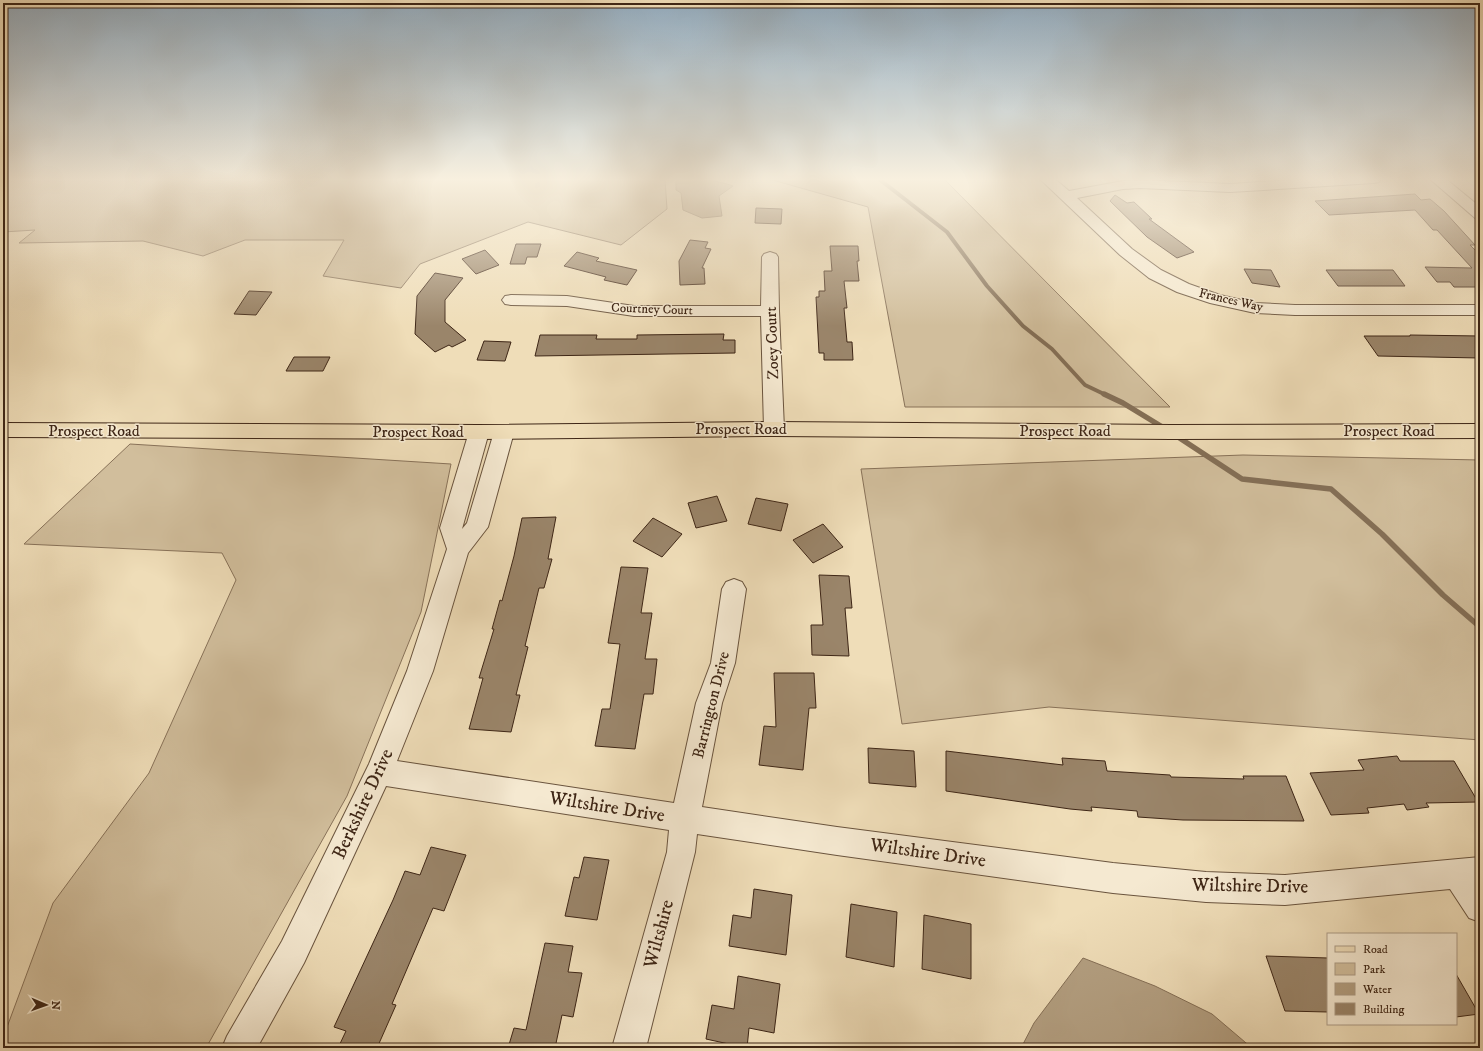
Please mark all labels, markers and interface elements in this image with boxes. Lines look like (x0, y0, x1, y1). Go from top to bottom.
street label: Frances Way (1197, 285, 1265, 315)
street label: Courtney Court (611, 300, 693, 318)
street label: Zoey Court (761, 306, 783, 380)
street label: Prospect Road (695, 419, 787, 439)
street label: Prospect Road (48, 421, 140, 441)
street label: Prospect Road (1019, 421, 1111, 441)
street label: Prospect Road (1343, 421, 1435, 441)
street label: Prospect Road (372, 422, 464, 442)
street label: Barrington Drive (688, 649, 734, 761)
street label: Berkshire Drive (327, 745, 399, 863)
street label: Wiltshire Drive (547, 786, 666, 827)
street label: Wiltshire Drive (868, 833, 987, 873)
street label: Wiltshire Drive (1191, 873, 1309, 899)
street label: Wiltshire (639, 897, 679, 972)
legend (1327, 933, 1457, 1025)
text: Road (1363, 942, 1388, 957)
text: Park (1363, 962, 1385, 977)
text: Water (1362, 982, 1392, 997)
north arrow (26, 985, 66, 1025)
text: N (48, 1001, 62, 1010)
text: Building (1363, 1002, 1404, 1017)

